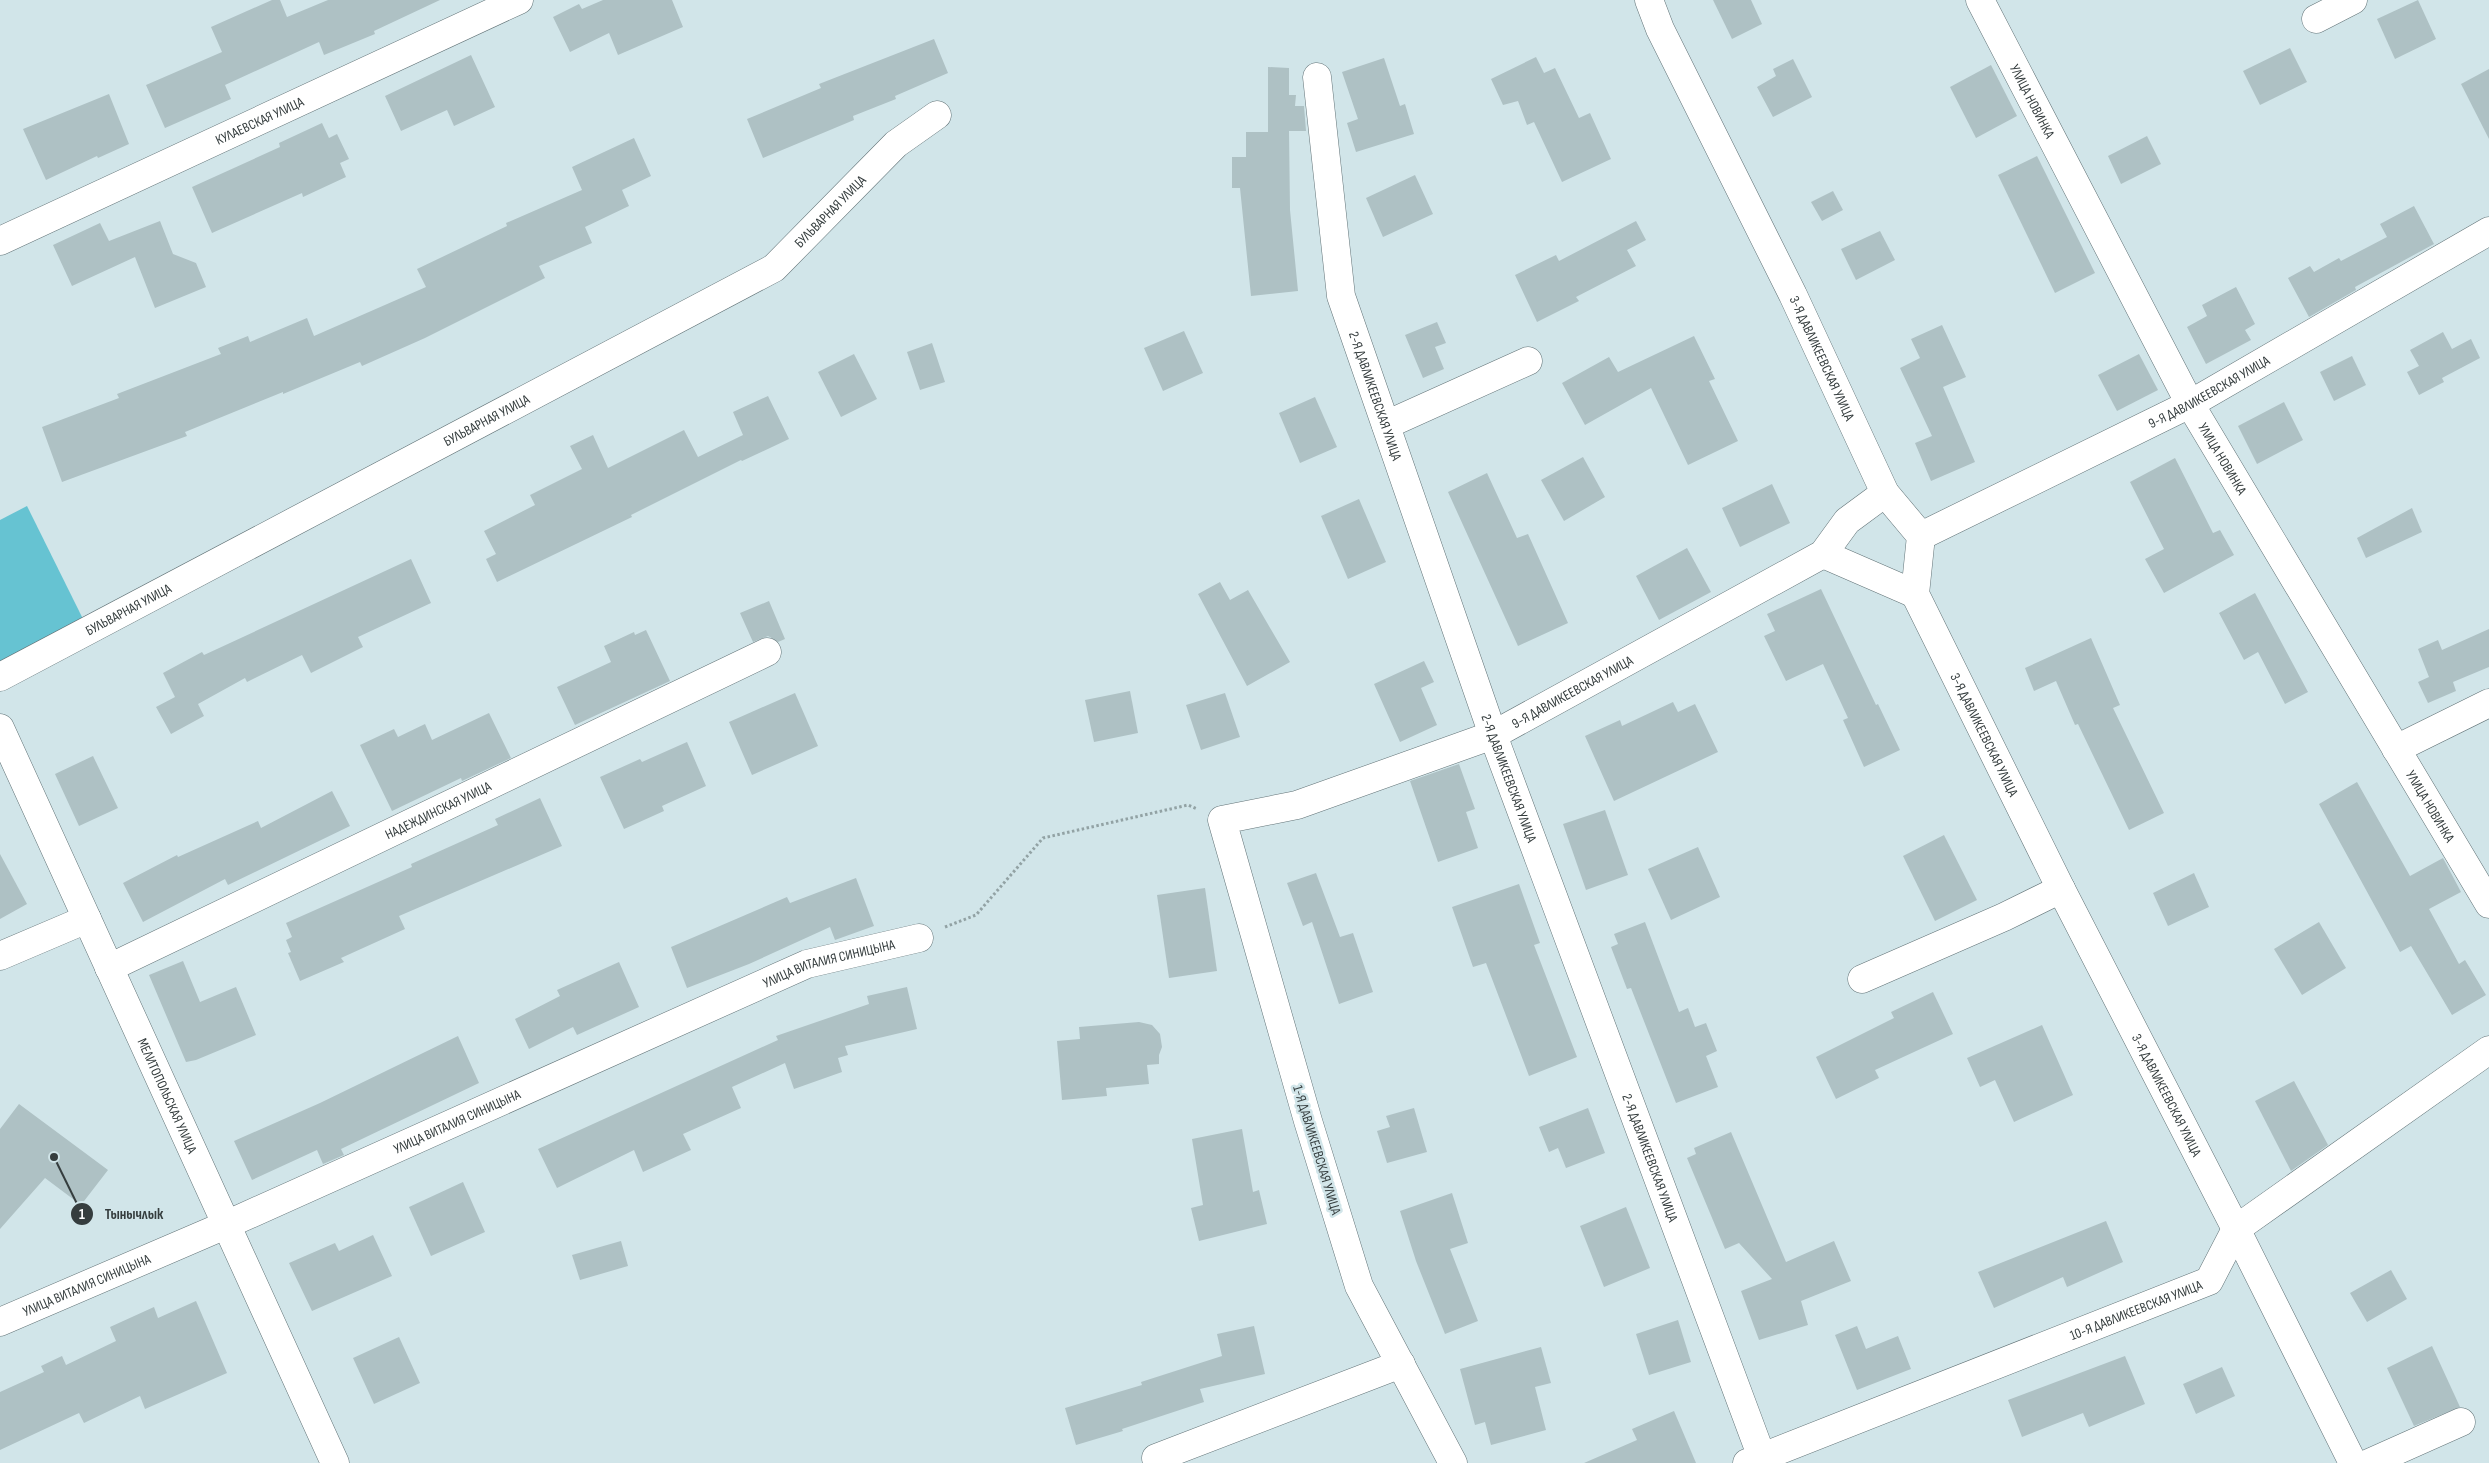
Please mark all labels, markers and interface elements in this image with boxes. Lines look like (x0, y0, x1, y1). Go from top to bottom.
street label: УЛИЦА НОВИНКА (2006, 61, 2059, 142)
street label: КУЛАЕВСКАЯ УЛИЦА (213, 92, 307, 148)
street label: БУЛЬВАРНАЯ УЛИЦА (791, 171, 870, 251)
street label: 3-Я ДАВЛИКЕЕВСКАЯ УЛИЦА (1786, 293, 1859, 424)
street label: 2-Я ДАВЛИКЕЕВСКАЯ УЛИЦА (1345, 329, 1406, 464)
street label: 9-Я ДАВЛИКЕЕВСКАЯ УЛИЦА (2145, 351, 2273, 432)
street label: БУЛЬВАРНАЯ УЛИЦА (440, 390, 533, 450)
street label: УЛИЦА НОВИНКА (2195, 420, 2251, 499)
street label: БУЛЬВАРНАЯ УЛИЦА (82, 579, 175, 639)
street label: 9-Я ДАВЛИКЕЕВСКАЯ УЛИЦА (1508, 651, 1637, 732)
street label: 3-Я ДАВЛИКЕЕВСКАЯ УЛИЦА (1947, 670, 2023, 800)
street label: 2-Я ДАВЛИКЕЕВСКАЯ УЛИЦА (1478, 712, 1541, 846)
street label: УЛИЦА НОВИНКА (2403, 767, 2459, 846)
street label: НАДЕЖДИНСКАЯ УЛИЦА (382, 777, 495, 843)
street label: УЛИЦА ВИТАЛИЯ СИНИЦЫНА (760, 935, 897, 991)
street label: 3-Я ДАВЛИКЕЕВСКАЯ УЛИЦА (2128, 1031, 2206, 1160)
street label: МЕЛИТОПОЛЬСКАЯ УЛИЦА (134, 1035, 202, 1157)
street label: 1-Я ДАВЛИКЕЕВСКАЯ УЛИЦА (1289, 1083, 1345, 1218)
street label: УЛИЦА ВИТАЛИЯ СИНИЦЫНА (391, 1085, 524, 1157)
street label: 2-Я ДАВЛИКЕЕВСКАЯ УЛИЦА (1619, 1091, 1682, 1225)
callout: Тынычлык (70, 1199, 173, 1229)
text: 1 (79, 1205, 85, 1224)
text: Тынычлык (105, 1205, 164, 1224)
street label: УЛИЦА ВИТАЛИЯ СИНИЦЫНА (20, 1250, 154, 1320)
street label: 10-Я ДАВЛИКЕЕВСКАЯ УЛИЦА (2067, 1276, 2205, 1343)

